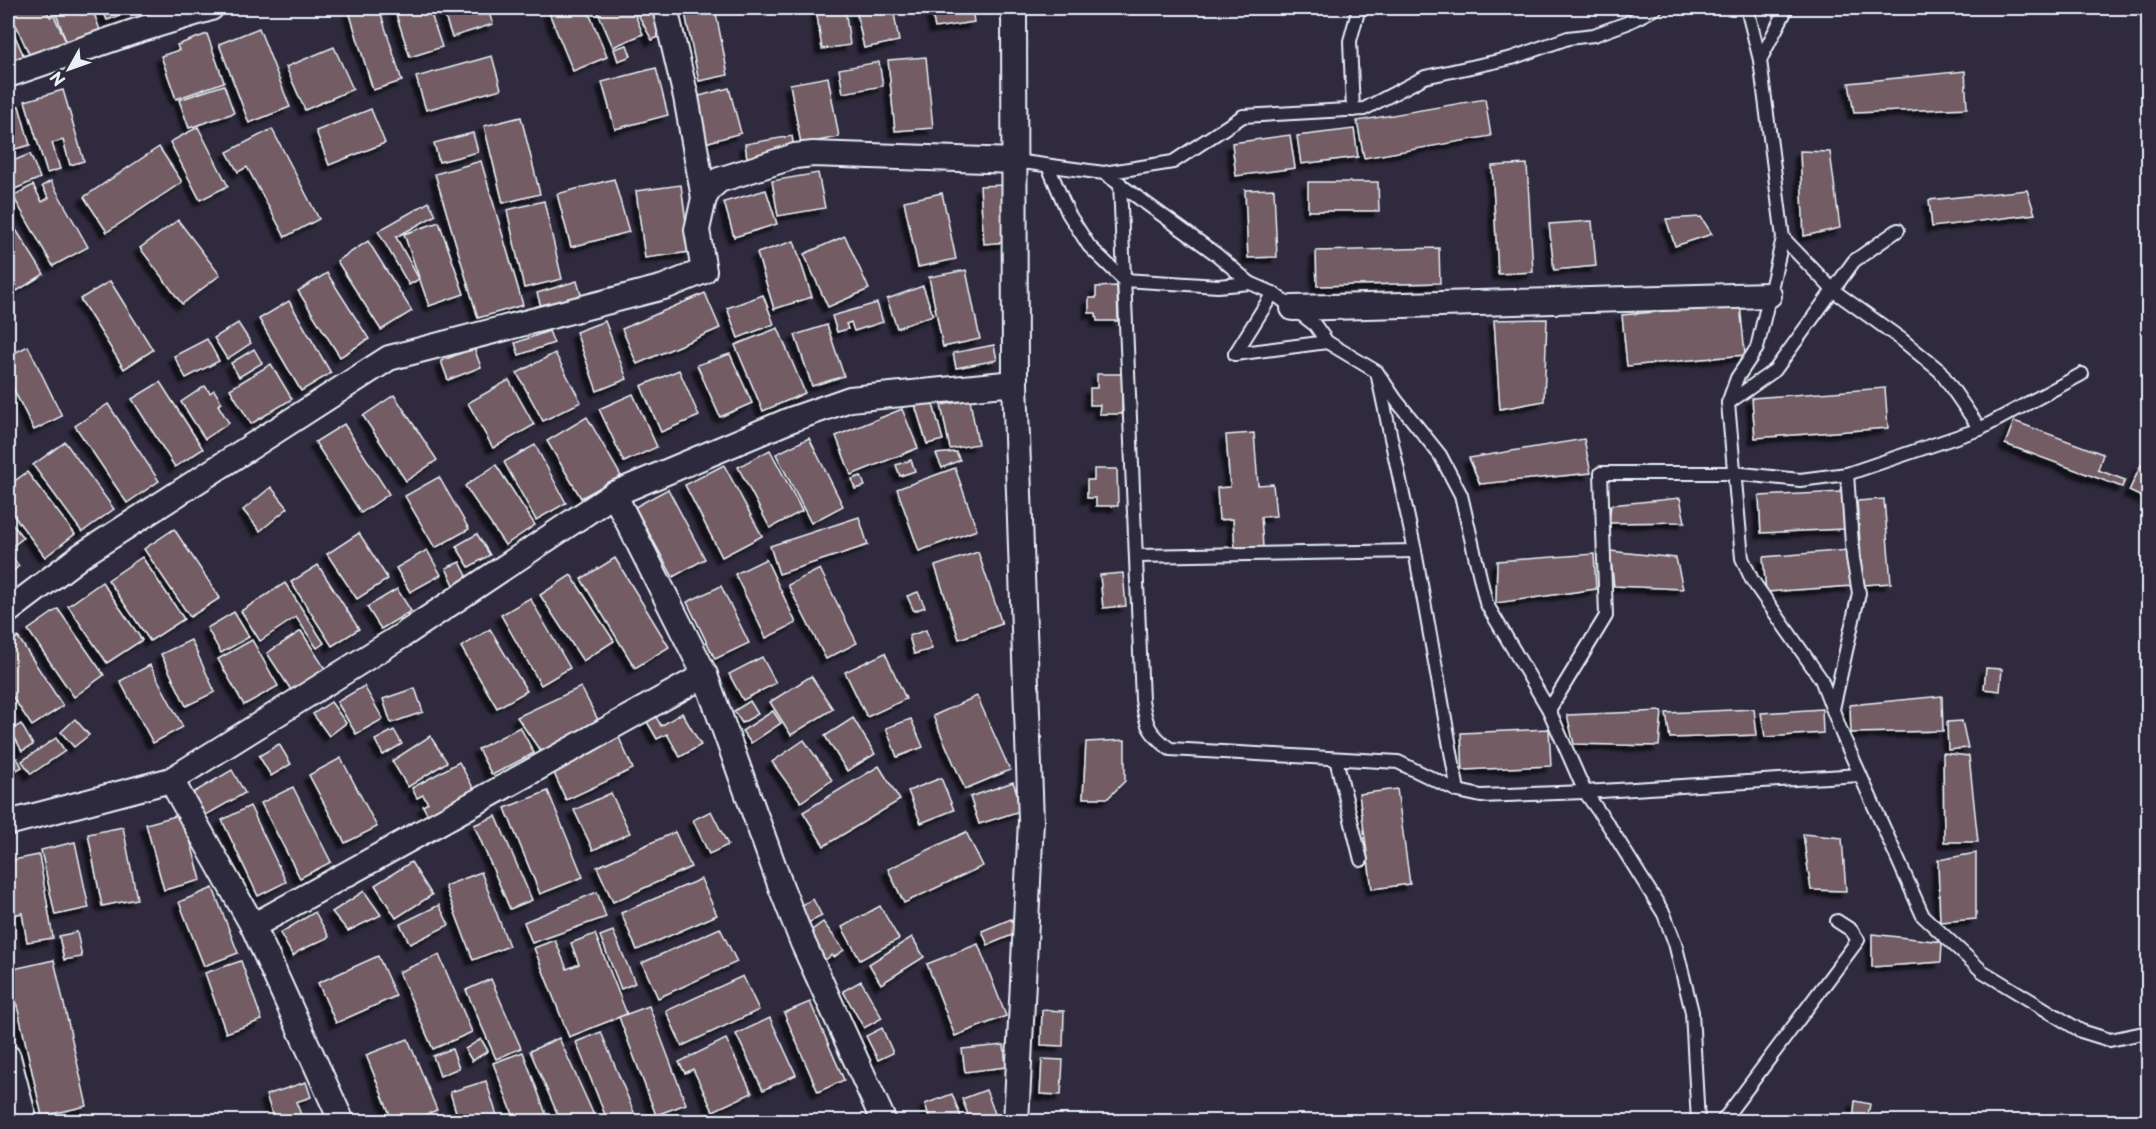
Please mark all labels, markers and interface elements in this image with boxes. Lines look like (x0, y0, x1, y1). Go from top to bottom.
north arrow (39, 39, 99, 99)
text: N (43, 67, 70, 92)

